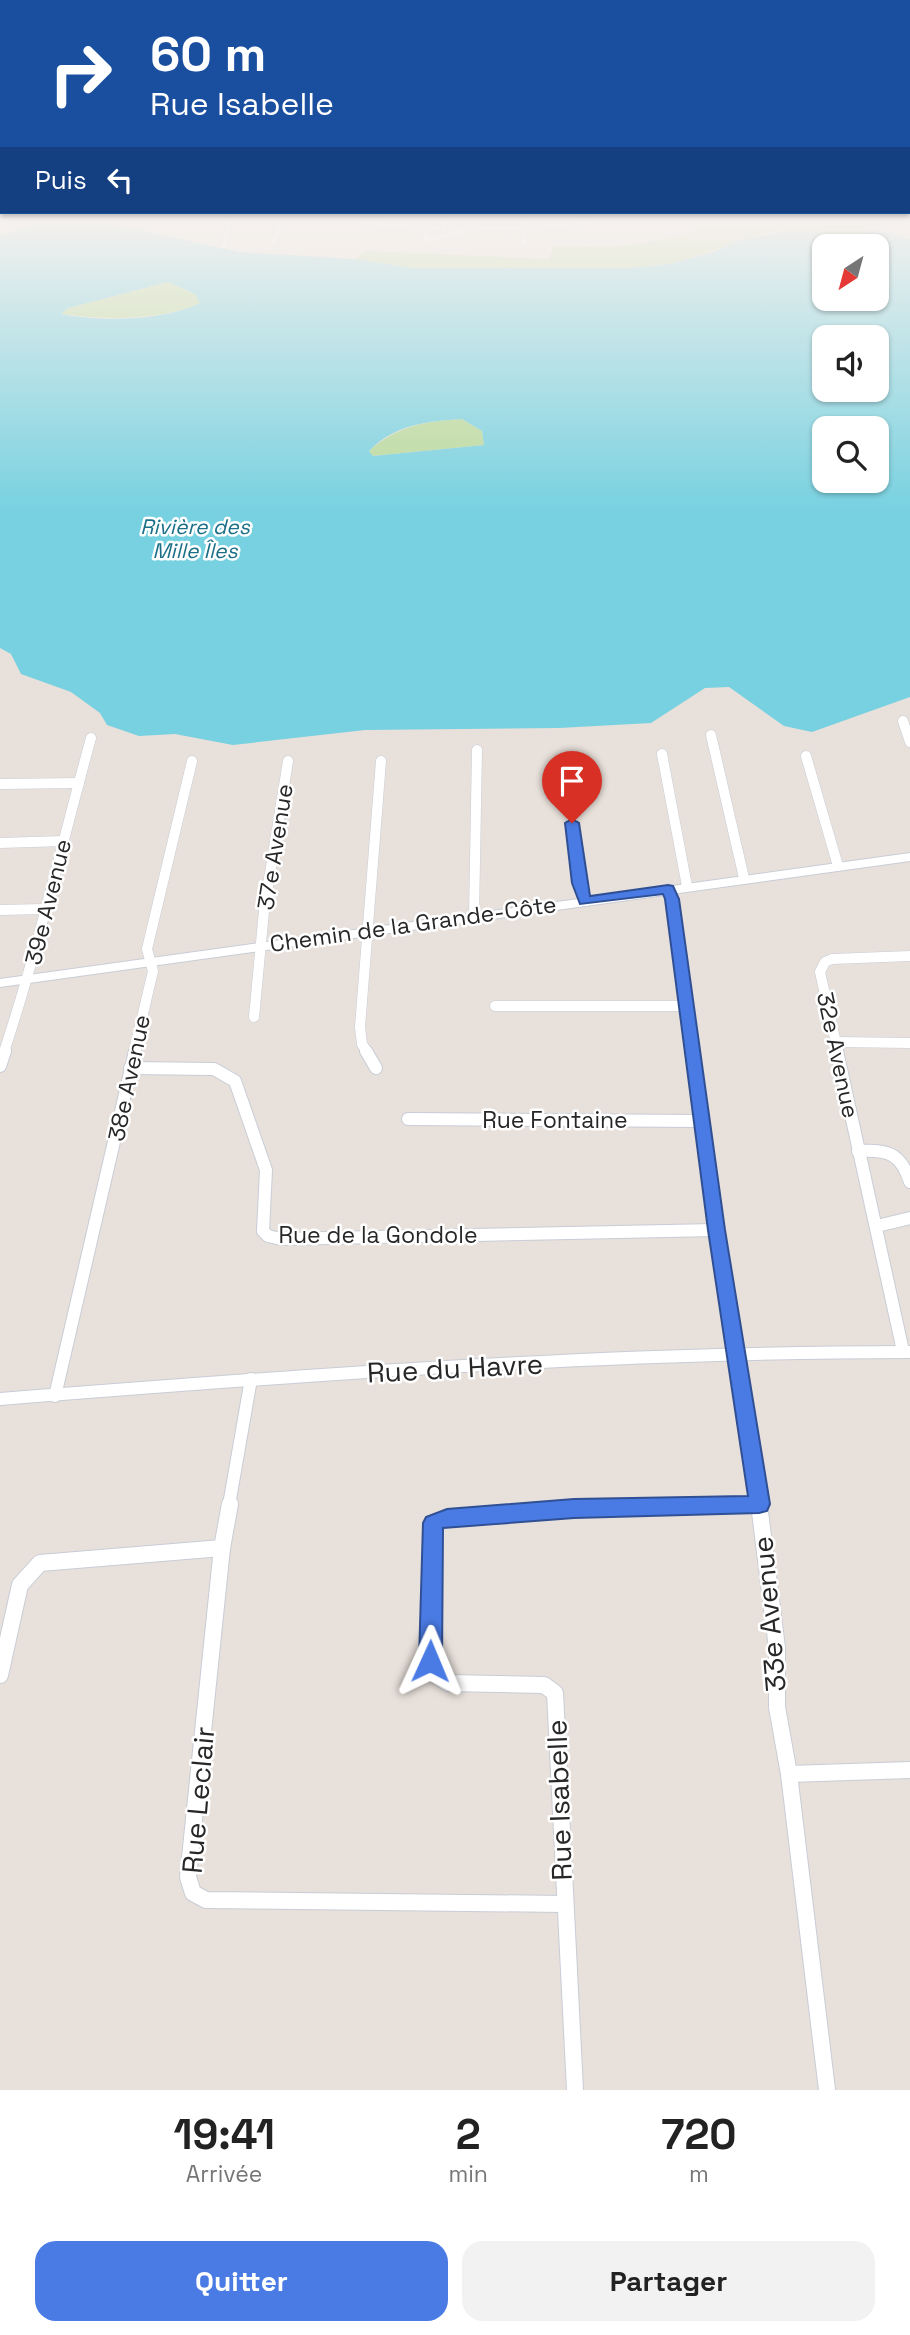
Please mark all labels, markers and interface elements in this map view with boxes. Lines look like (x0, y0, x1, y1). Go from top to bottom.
text: 60 m (150, 23, 266, 85)
icon: right (35, 28, 126, 119)
text: Rue Isabelle (150, 84, 334, 124)
icon: left (101, 161, 139, 199)
text: Puis (35, 163, 87, 197)
north arrow (812, 234, 889, 312)
map controls (812, 234, 889, 493)
button: sound (812, 325, 889, 402)
button: search (812, 416, 889, 493)
water label: Rivière des Mille Îles (140, 513, 251, 564)
pin (542, 751, 602, 823)
icon: arrive (553, 762, 591, 800)
street label: 37e Avenue (250, 782, 300, 912)
street label: 39e Avenue (18, 836, 78, 968)
street label: Chemin de la Grande-Côte (268, 889, 558, 959)
street label: 32e Avenue (810, 989, 866, 1121)
street label: 38e Avenue (101, 1012, 157, 1144)
street label: Rue Fontaine (482, 1105, 628, 1135)
street label: Rue de la Gondole (279, 1220, 478, 1250)
street label: Rue du Havre (366, 1345, 544, 1391)
street label: 33e Avenue (744, 1535, 794, 1693)
position arrow (393, 1624, 467, 1698)
street label: Rue Isabelle (538, 1719, 580, 1881)
street label: Rue Leclair (174, 1725, 222, 1875)
text: 19:41 (173, 2108, 275, 2161)
text: 2 (456, 2108, 481, 2161)
text: 720 (661, 2108, 737, 2161)
text: Arrivée (186, 2159, 263, 2189)
text: min (448, 2159, 488, 2189)
text: m (689, 2159, 709, 2189)
button: Quitter (35, 2241, 448, 2321)
button: Partager (462, 2241, 875, 2321)

